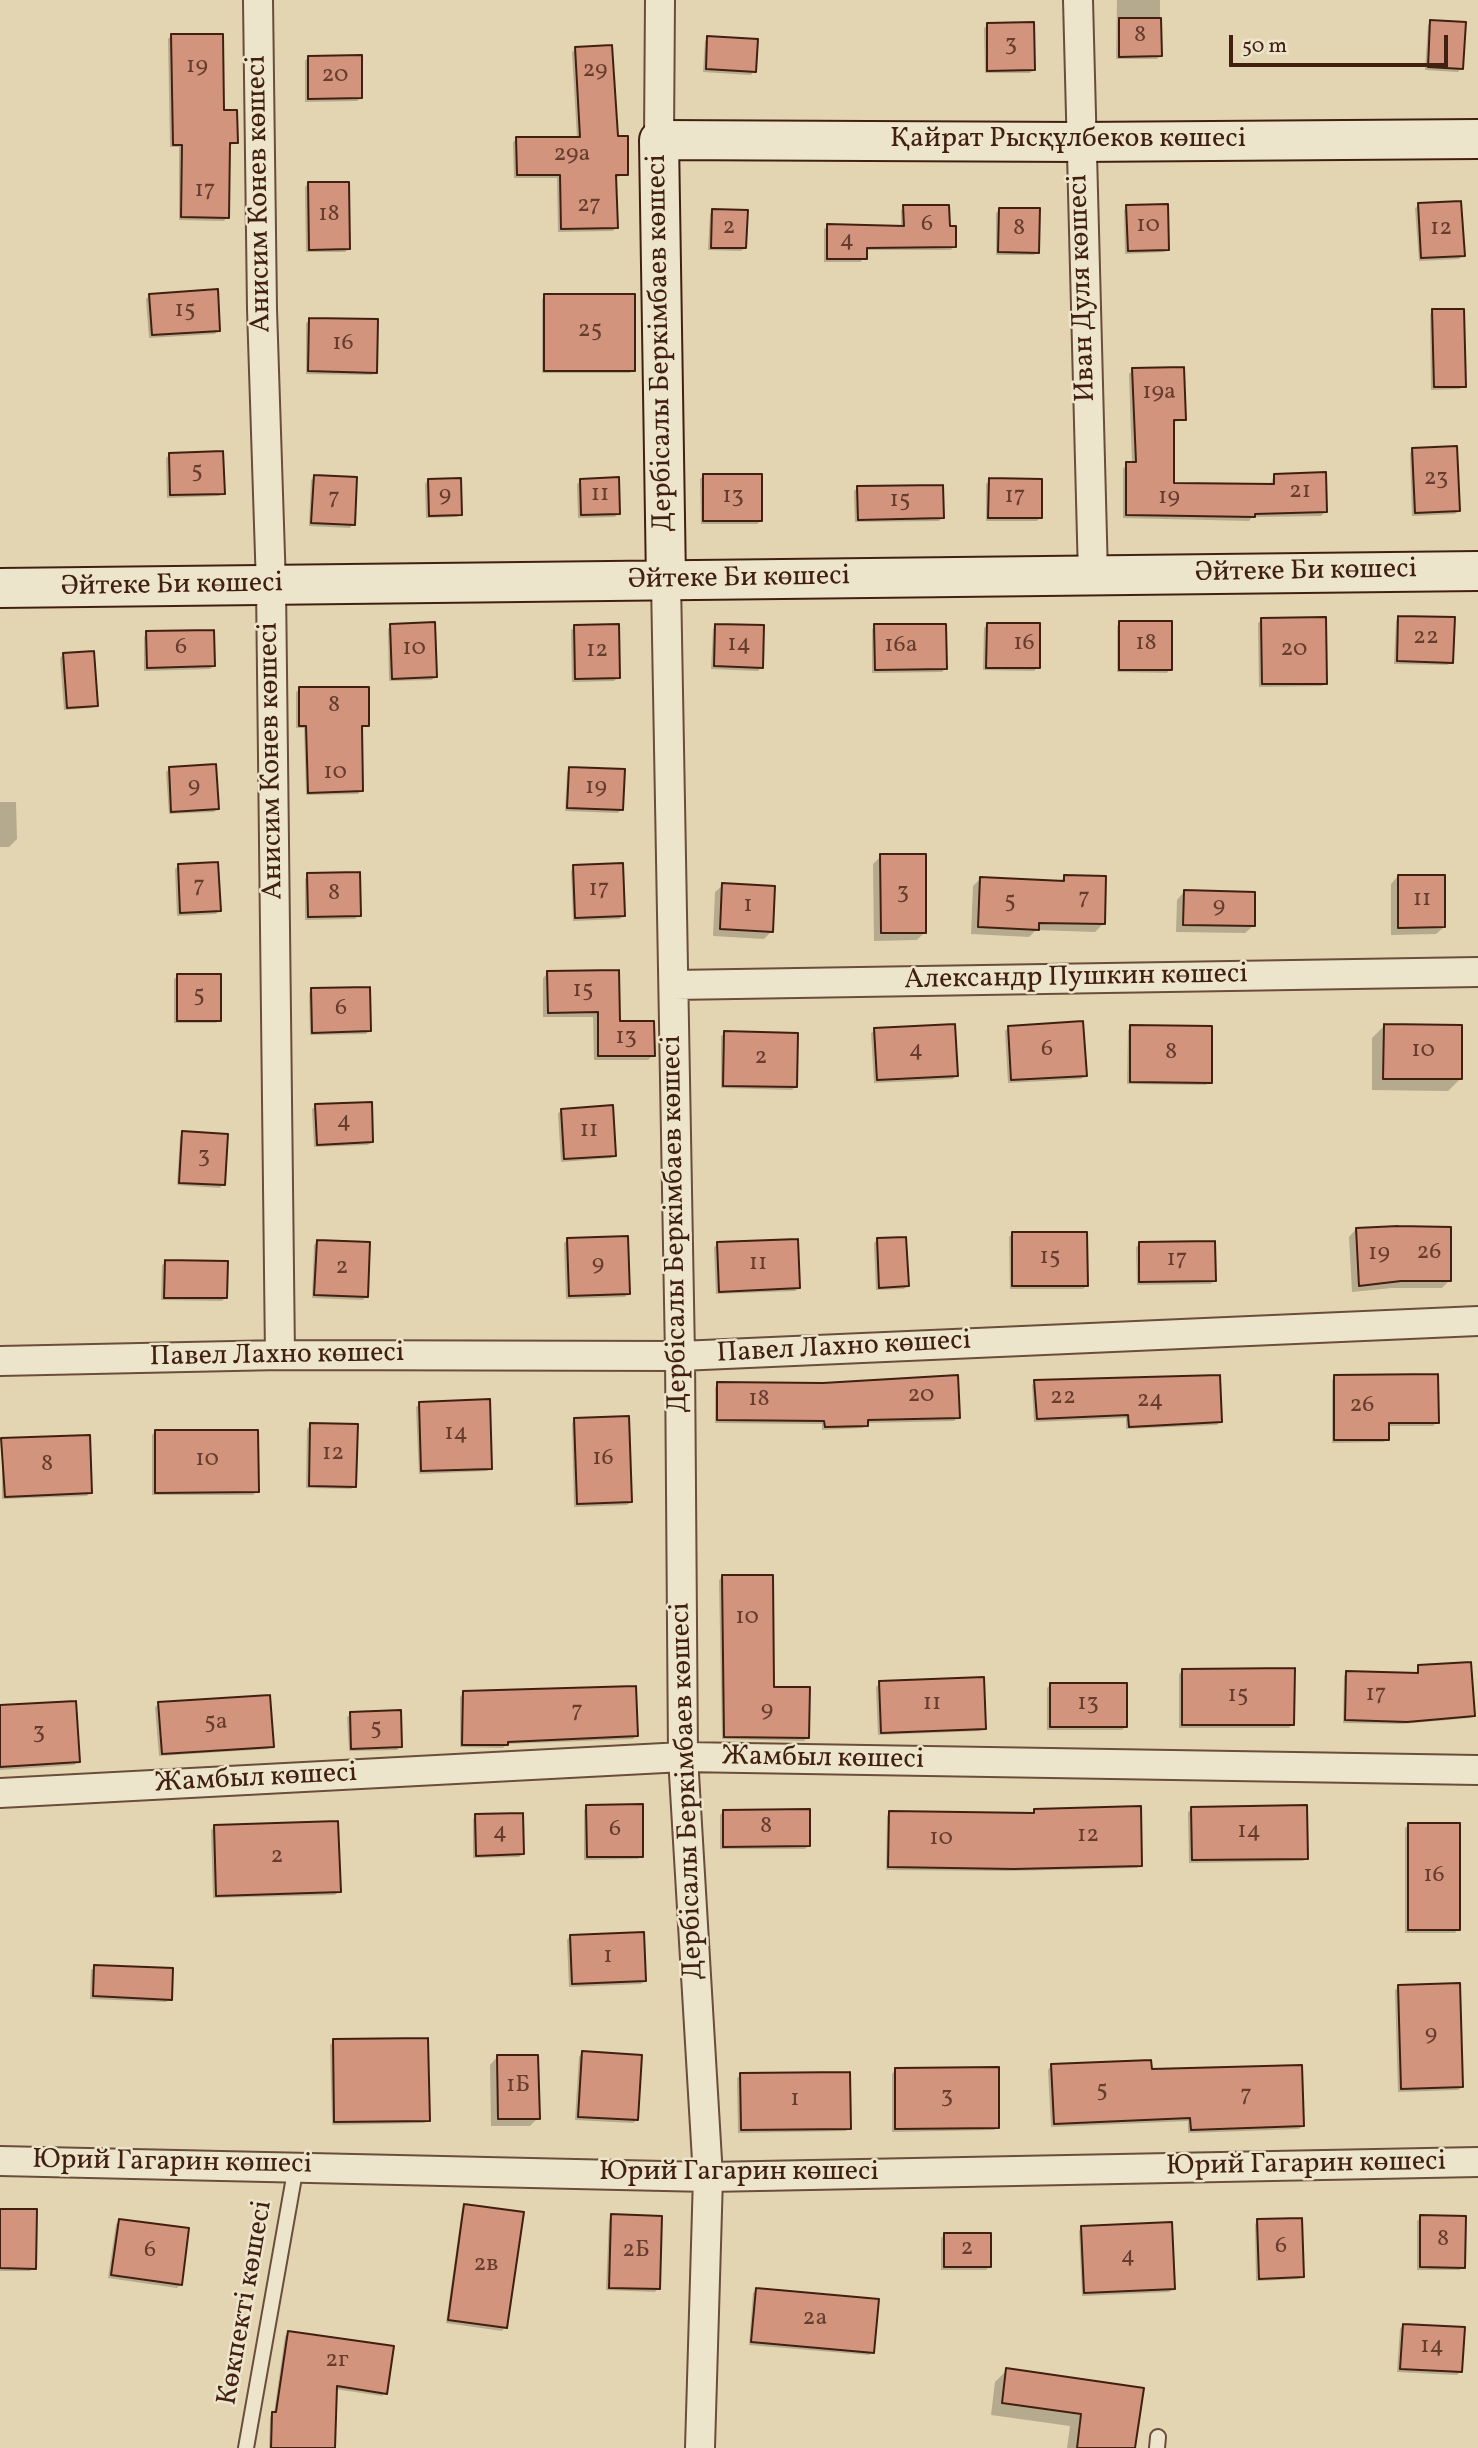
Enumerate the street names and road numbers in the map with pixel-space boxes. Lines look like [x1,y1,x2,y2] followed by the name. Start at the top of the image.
[242,55,280,333] street label: Анисим Конев көшесі
[890,124,1246,158] street label: Қайрат Рысқұлбеков көшесі
[642,154,682,532] street label: Дербісалы Беркімбаев көшесі
[1063,173,1105,403] street label: Иван Дуля көшесі
[1195,554,1417,592] street label: Әйтеке Би көшесі
[628,561,850,599] street label: Әйтеке Би көшесі
[61,568,283,606] street label: Әйтеке Би көшесі
[254,622,292,900] street label: Анисим Конев көшесі
[904,959,1248,999] street label: Александр Пушкин көшесі
[657,1035,697,1413] street label: Дербісалы Беркімбаев көшесі
[716,1326,972,1372] street label: Павел Лахно көшесі
[149,1338,405,1376] street label: Павел Лахно көшесі
[666,1602,712,1980] street label: Дербісалы Беркімбаев көшесі
[721,1741,925,1779] street label: Жамбыл көшесі
[154,1758,358,1802] street label: Жамбыл көшесі
[32,2145,312,2183] street label: Юрий Гагарин көшесі
[1166,2147,1446,2185] street label: Юрий Гагарин көшесі
[599,2157,879,2191] street label: Юрий Гагарин көшесі
[212,2198,282,2408] street label: Көкпекті көшесі

